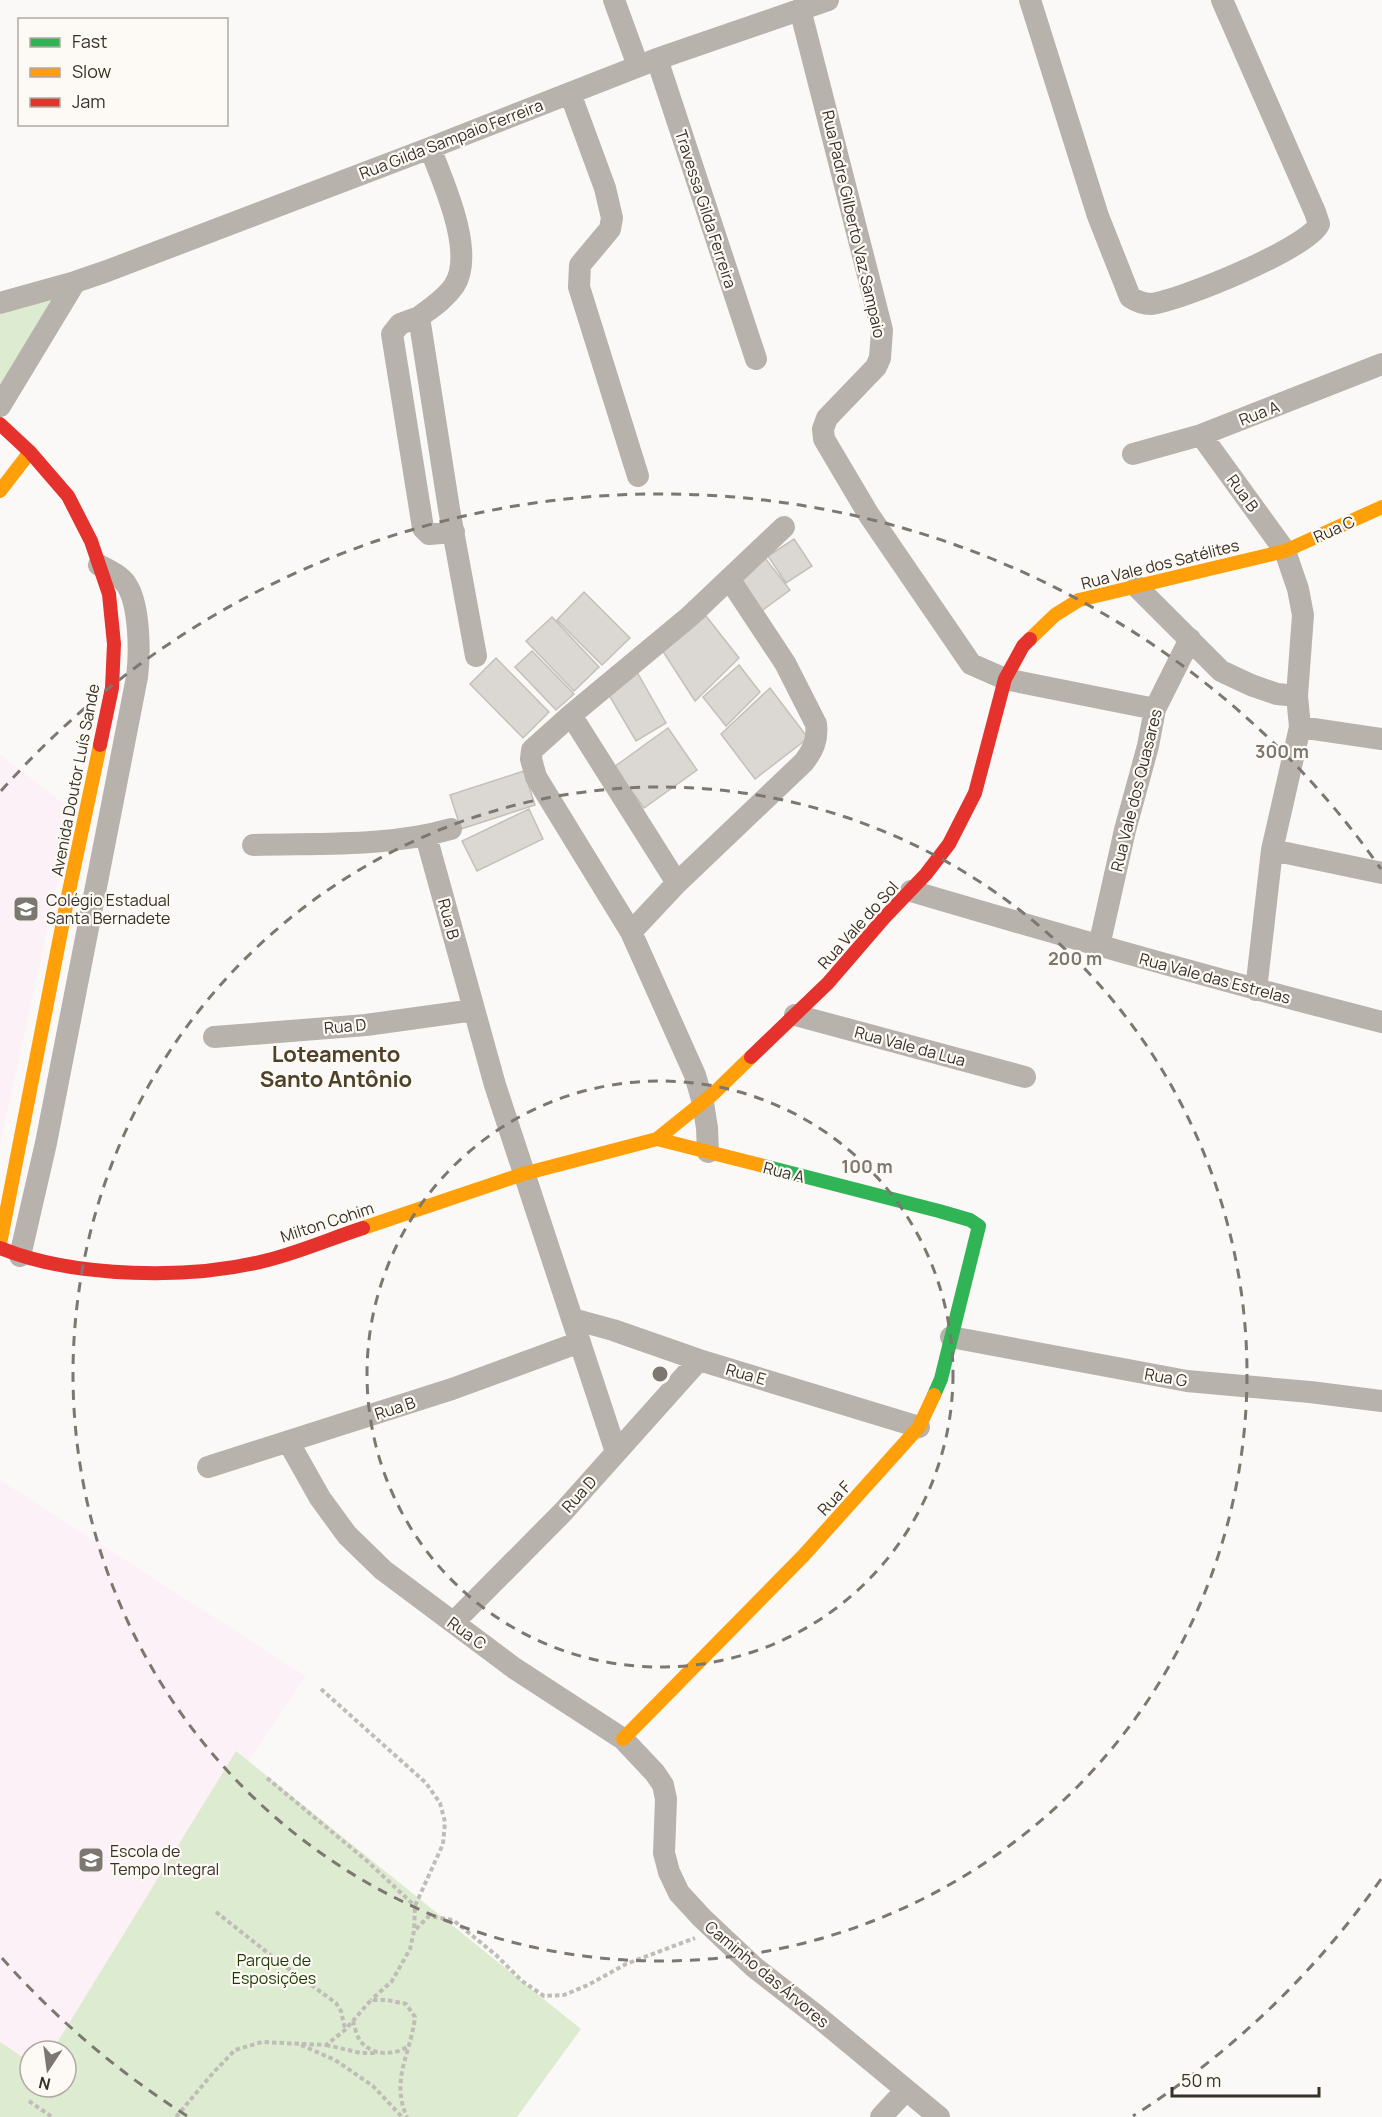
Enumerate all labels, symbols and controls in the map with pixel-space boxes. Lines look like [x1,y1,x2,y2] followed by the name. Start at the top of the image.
[18,18,228,126] legend
[72,29,107,53] text: Fast
[72,59,112,83] text: Slow
[72,89,106,113] text: Jam
[356,94,546,184] street label: Rua Gilda Sampaio Ferreira
[817,108,891,340] street label: Rua Padre Gilberto Vaz Sampaio
[670,127,742,291] street label: Travessa Gilda Ferreira
[1236,395,1282,431] street label: Rua A
[1222,470,1264,516] street label: Rua B
[1310,510,1358,548] street label: Rua C
[1079,534,1241,594] street label: Rua Vale dos Satélites
[46,682,104,878] street label: Avenida Doutor Luís Sande
[1105,706,1167,874] street label: Rua Vale dos Quasares
[1255,739,1309,763] text: 300 m
[813,876,903,974] street label: Rua Vale do Sol
[46,889,170,929] place label: Colégio Estadual Santa Bernadete
[11,894,41,924] school or university icon: Colégio Estadual Santa Bernadete
[433,896,465,942] street label: Rua B
[1048,946,1102,970] text: 200 m
[1137,947,1293,1009] street label: Rua Vale das Estrelas
[323,1013,367,1039] street label: Rua D
[852,1021,968,1071] street label: Rua Vale da Lua
[260,1039,412,1094] district label: Loteamento Santo Antônio
[841,1154,893,1178] text: 100 m
[761,1156,807,1188] street label: Rua A
[278,1197,376,1247] street label: Milton Cohim
[723,1358,769,1390] street label: Rua E
[1143,1362,1189,1392] street label: Rua G
[650,1364,670,1384] centre of rings
[372,1391,418,1425] street label: Rua B
[557,1471,602,1517] street label: Rua D
[812,1476,856,1520] street label: Rua F
[443,1611,491,1655] street label: Rua C
[110,1840,219,1880] place label: Escola de Tempo Integral
[76,1845,106,1875] school or university icon: Escola de Tempo Integral
[700,1915,834,2033] street label: Caminho das Árvores
[232,1949,316,1989] park label: Parque de Esposições
[18,2039,78,2099] north arrow
[1172,2060,1319,2098] scale bar
[1181,2068,1221,2092] text: 50 m
[37,2072,53,2096] text: N

